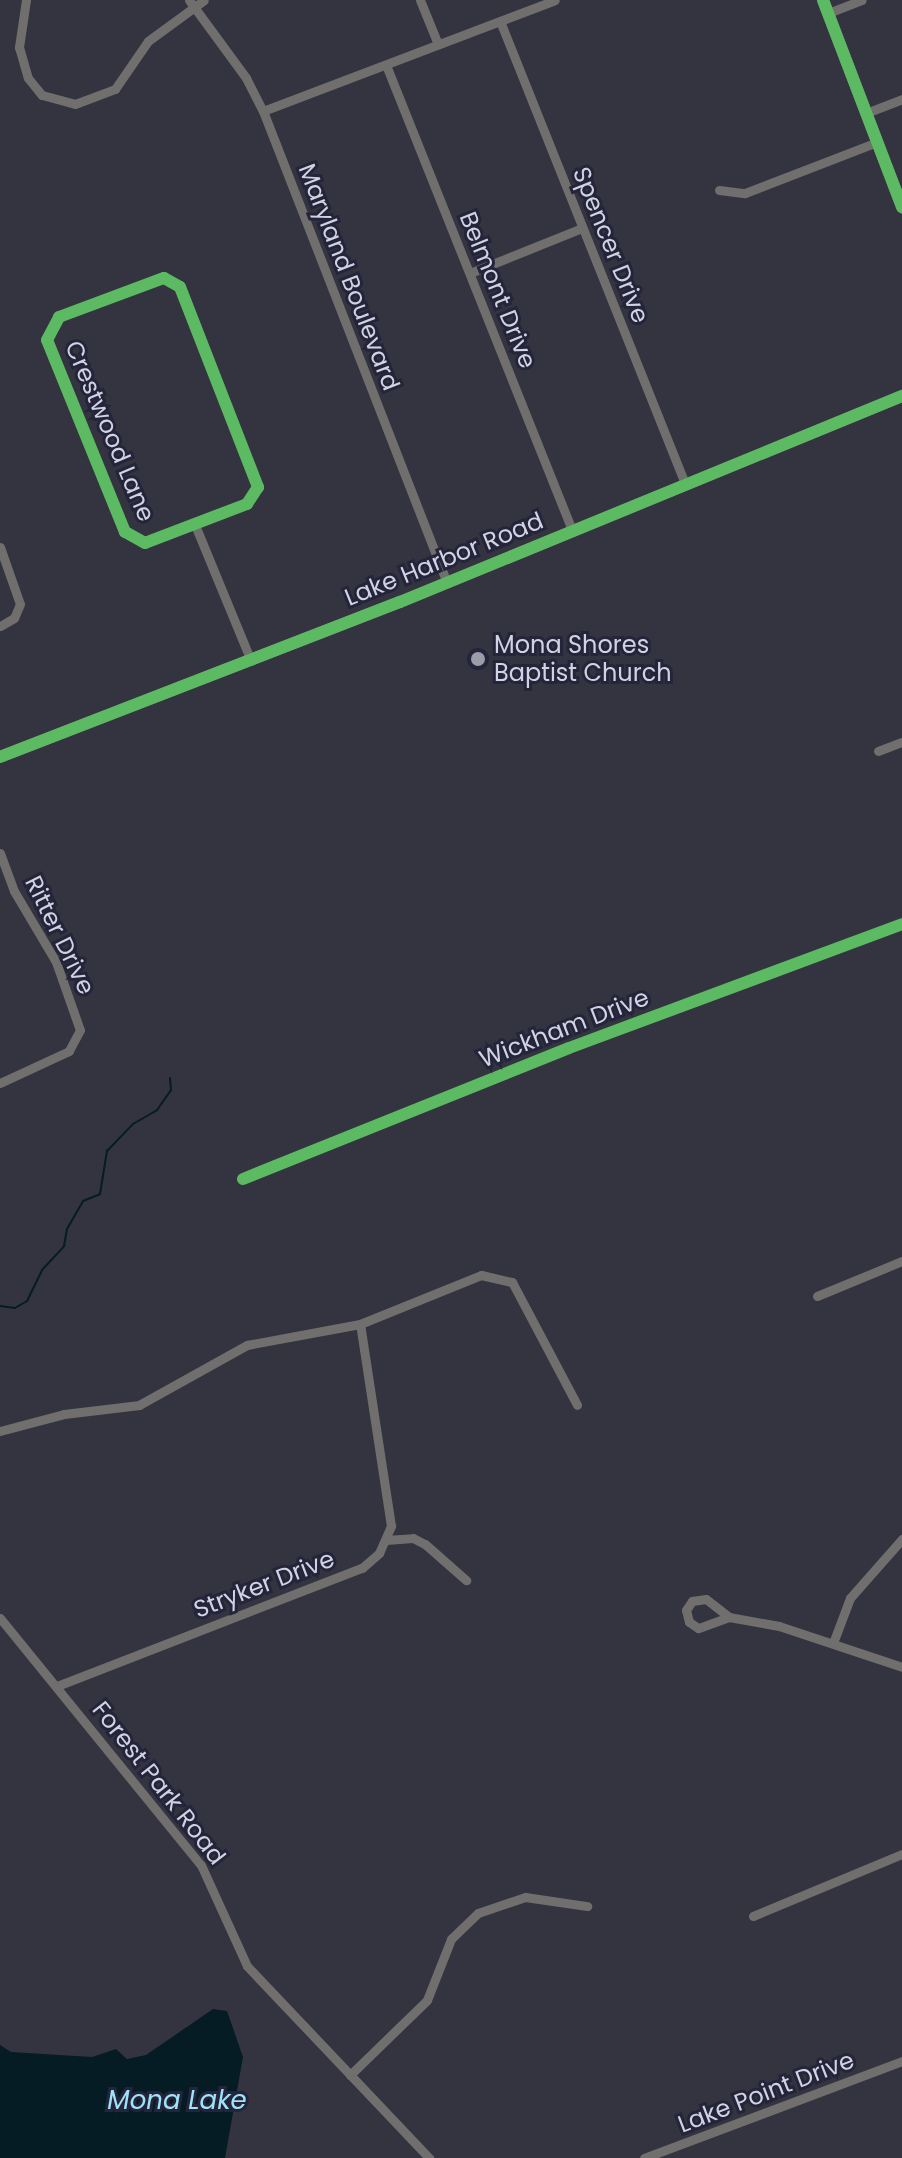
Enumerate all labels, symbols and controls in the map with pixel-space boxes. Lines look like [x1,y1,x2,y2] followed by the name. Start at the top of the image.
[292,160,406,394] street label: Maryland Boulevard
[567,163,655,327] street label: Spencer Drive
[454,208,542,372] street label: Belmont Drive
[59,336,161,526] street label: Crestwood Lane
[341,506,547,612] street label: Lake Harbor Road
[494,631,672,687] place label: Mona Shores Baptist Church
[469,650,487,668] marker: Mona Shores Baptist Church
[19,871,101,999] street label: Ritter Drive
[475,982,653,1074] street label: Wickham Drive
[190,1544,338,1624] street label: Stryker Drive
[86,1696,232,1870] street label: Forest Park Road
[674,2045,858,2139] street label: Lake Point Drive
[107,2085,247,2117] water label: Mona Lake

